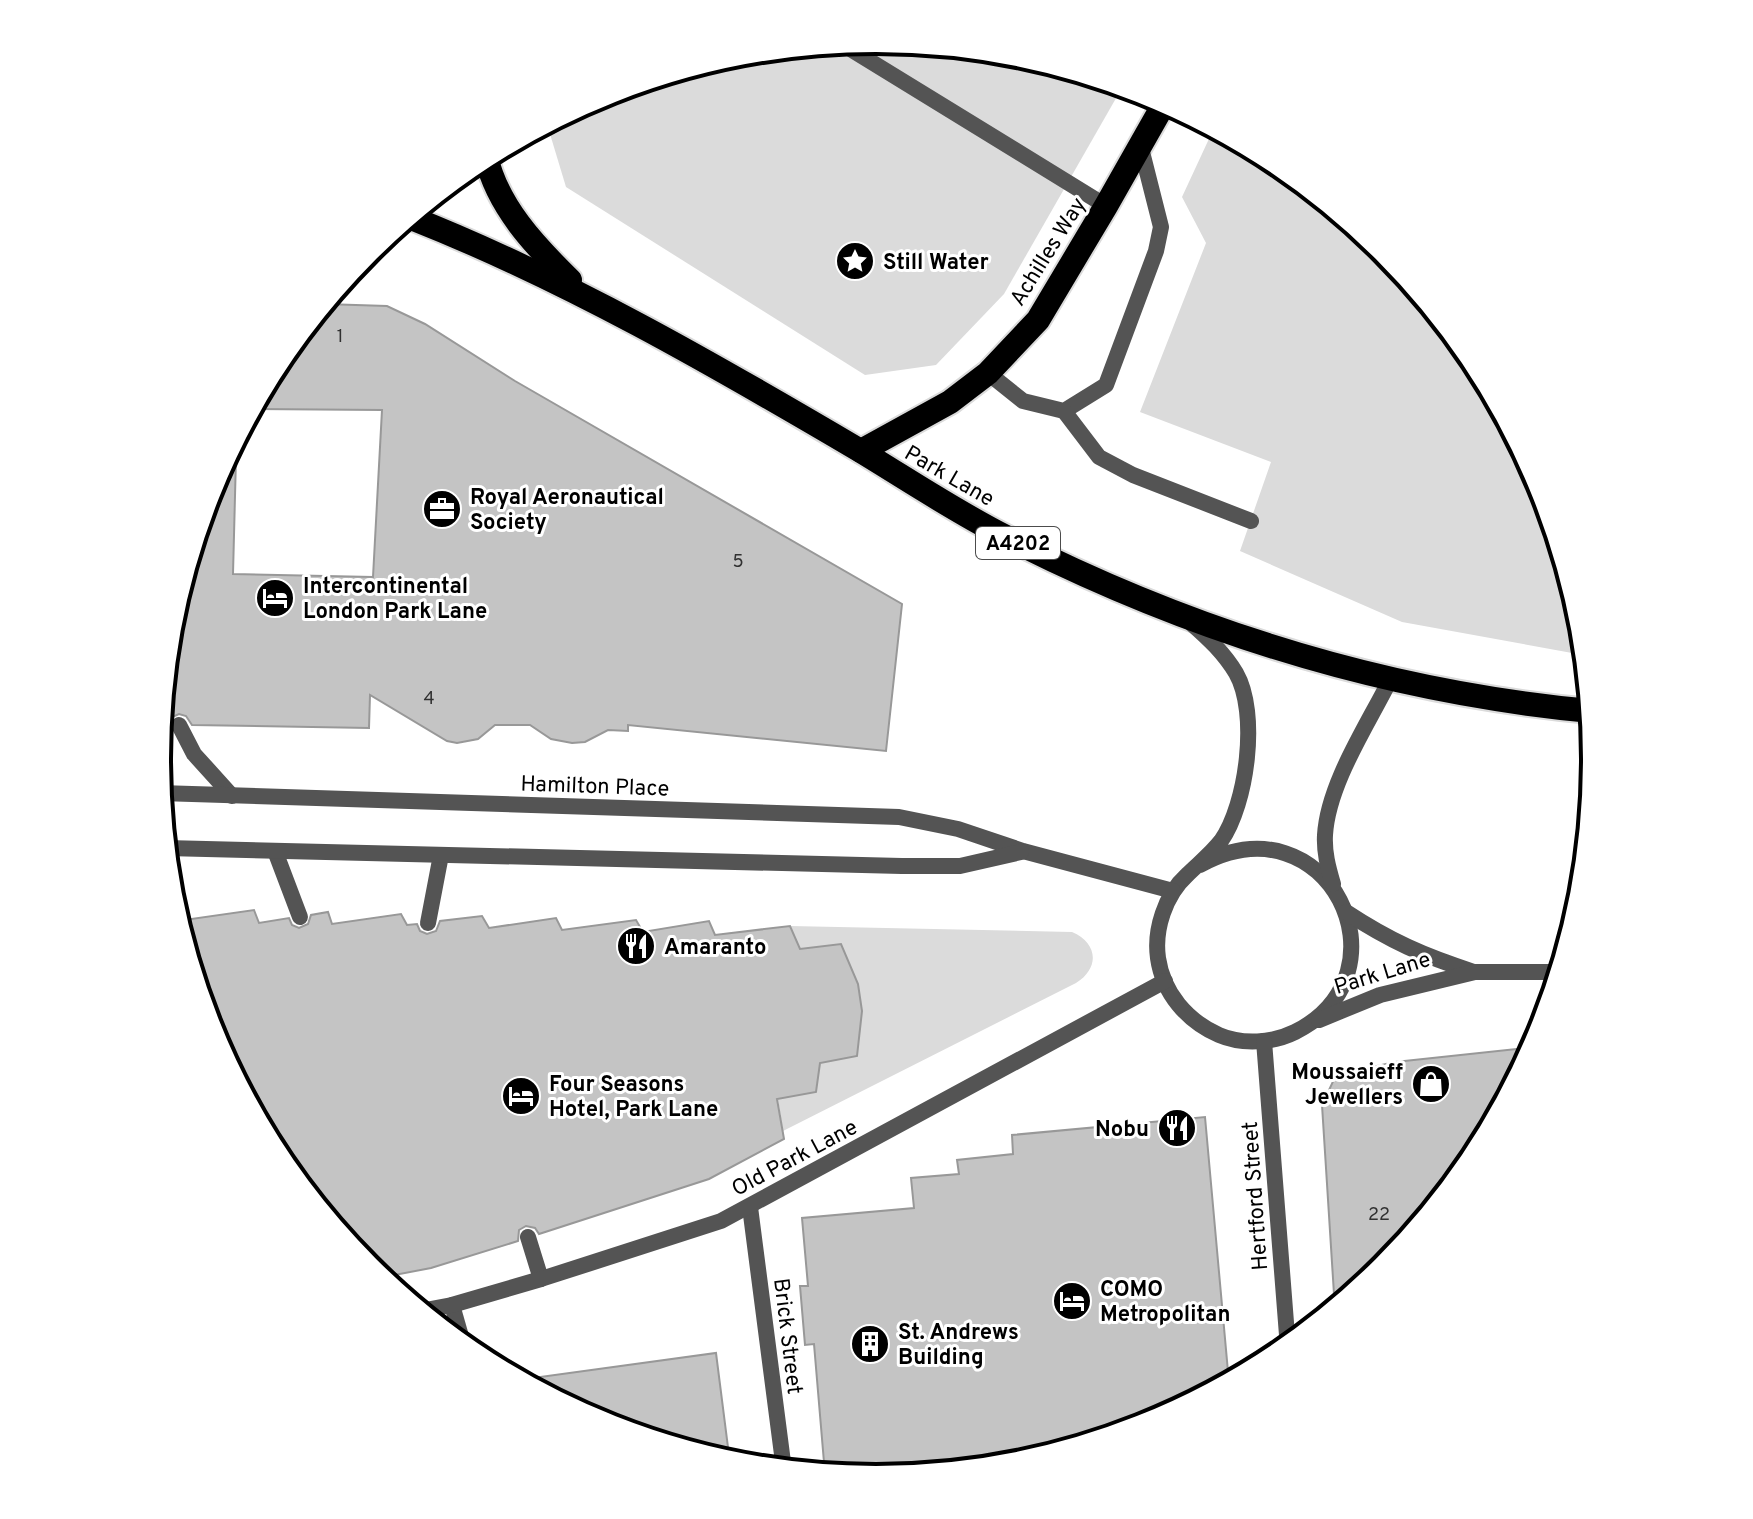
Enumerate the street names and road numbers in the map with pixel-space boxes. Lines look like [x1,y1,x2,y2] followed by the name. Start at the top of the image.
[1005,193,1093,312] street label: Achilles Way
[899,441,998,514] street label: Park Lane
[976,527,1060,559] road number: A4202
[520,771,670,804] street label: Hamilton Place
[1331,947,1434,1002] street label: Park Lane
[728,1115,863,1204] street label: Old Park Lane
[1238,1120,1275,1271] street label: Hertford Street
[766,1277,807,1396] street label: Brick Street

